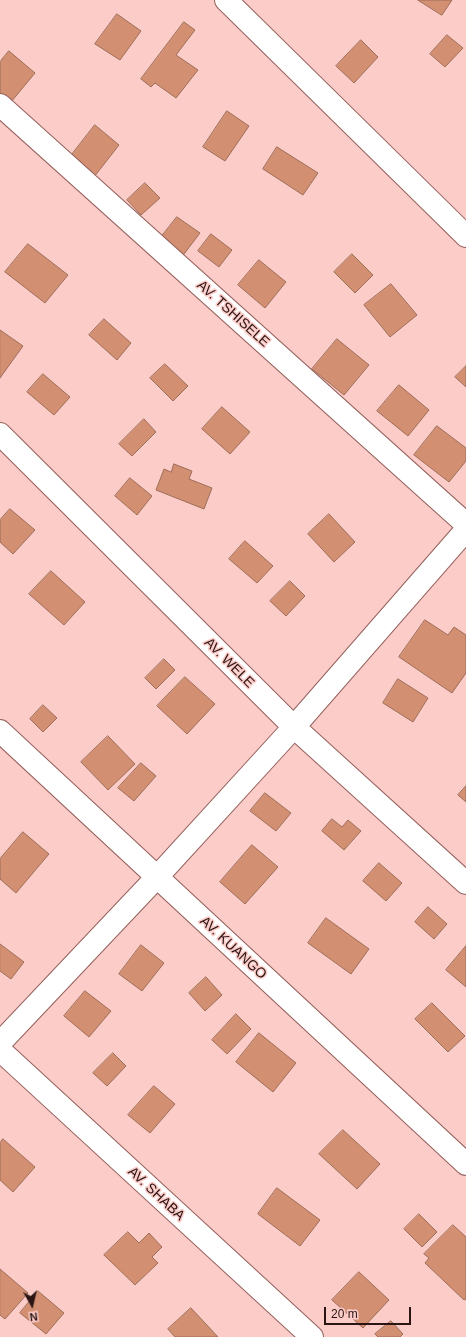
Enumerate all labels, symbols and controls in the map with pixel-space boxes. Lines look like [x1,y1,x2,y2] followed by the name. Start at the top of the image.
[193,277,273,351] street label: AV. TSHISELE
[201,635,257,691] street label: AV. WELE
[196,913,270,983] street label: AV. KUANGO
[124,1163,188,1225] street label: AV. SHABA
[12,1285,52,1325] north arrow
[326,1299,413,1325] scale bar
[331,1307,358,1321] text: 20 m
[29,1310,38,1323] text: N

